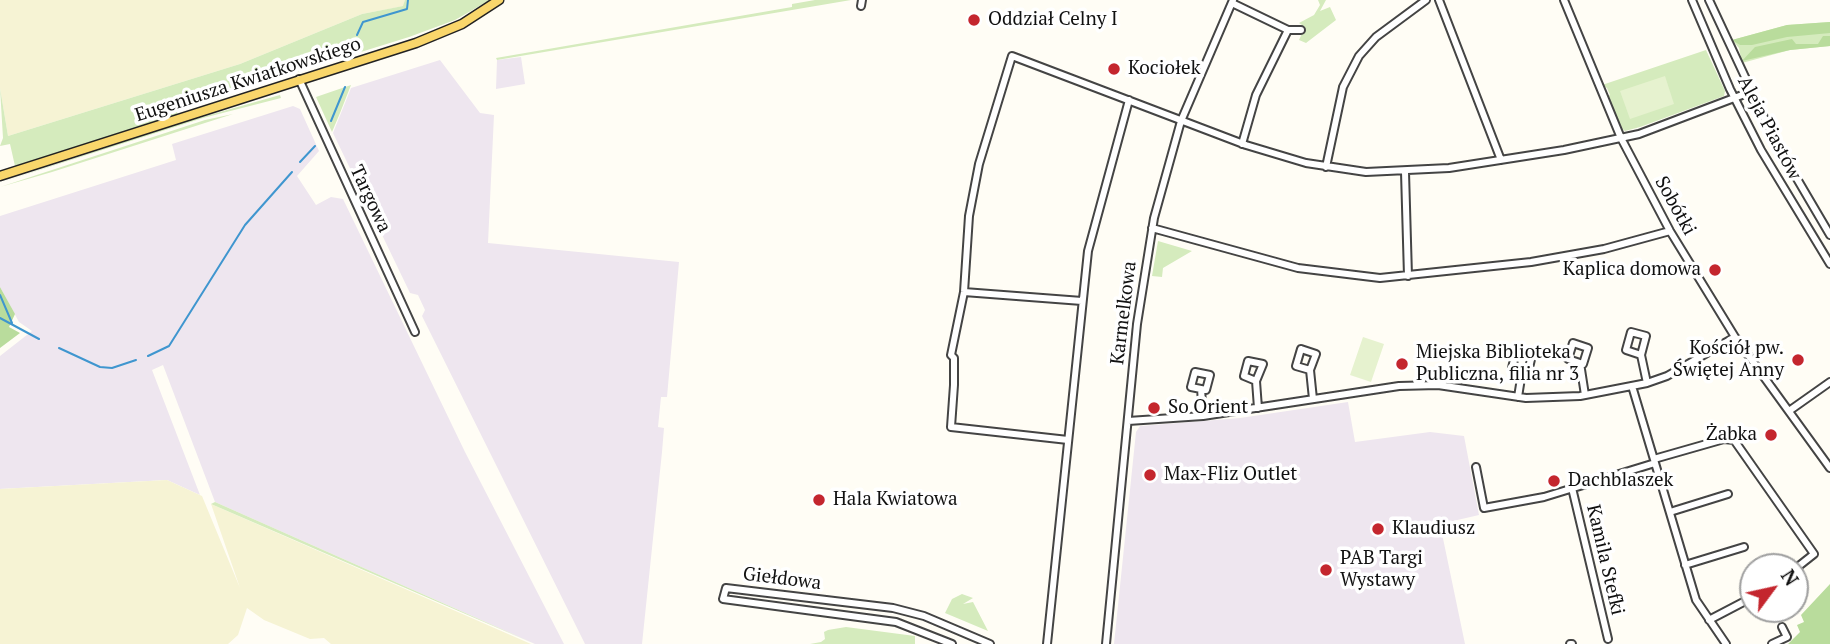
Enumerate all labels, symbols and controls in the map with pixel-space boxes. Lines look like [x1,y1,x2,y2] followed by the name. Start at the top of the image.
[988,9,1118,31] place label: Oddział Celny I
[966,12,982,28] marker: Oddział Celny I
[132,33,364,127] street label: Eugeniusza Kwiatkowskiego
[1128,58,1200,80] place label: Kociołek
[1106,61,1122,77] marker: Kociołek
[1732,72,1806,184] street label: Aleja Piastów
[344,162,396,236] street label: Targowa
[1650,173,1700,239] street label: Sobótki
[1563,259,1701,281] place label: Kaplica domowa
[1106,260,1142,366] street label: Karmelkowa
[1707,262,1723,278] marker: Kaplica domowa
[1673,338,1784,382] place label: Kościół pw. Świętej Anny
[1416,342,1579,386] place label: Miejska Biblioteka Publiczna, filia nr 3
[1790,352,1806,368] marker: Kościół pw. Świętej Anny
[1394,356,1410,372] marker: Miejska Biblioteka Publiczna, filia nr 3
[1168,397,1248,419] place label: So Orient
[1146,400,1162,416] marker: So Orient
[1706,424,1757,446] place label: Żabka
[1763,427,1779,443] marker: Żabka
[1164,464,1297,486] place label: Max-Fliz Outlet
[1142,467,1158,483] marker: Max-Fliz Outlet
[1568,470,1673,492] place label: Dachblaszek
[1546,473,1562,489] marker: Dachblaszek
[833,489,957,511] place label: Hala Kwiatowa
[811,492,827,508] marker: Hala Kwiatowa
[1581,503,1629,617] street label: Kamila Stefki
[1392,518,1475,540] place label: Klaudiusz
[1370,521,1386,537] marker: Klaudiusz
[1340,548,1423,592] place label: PAB Targi Wystawy
[1739,553,1809,623] north arrow
[1318,562,1334,578] marker: PAB Targi Wystawy
[742,563,822,595] street label: Giełdowa
[1776,565,1805,590] text: N

